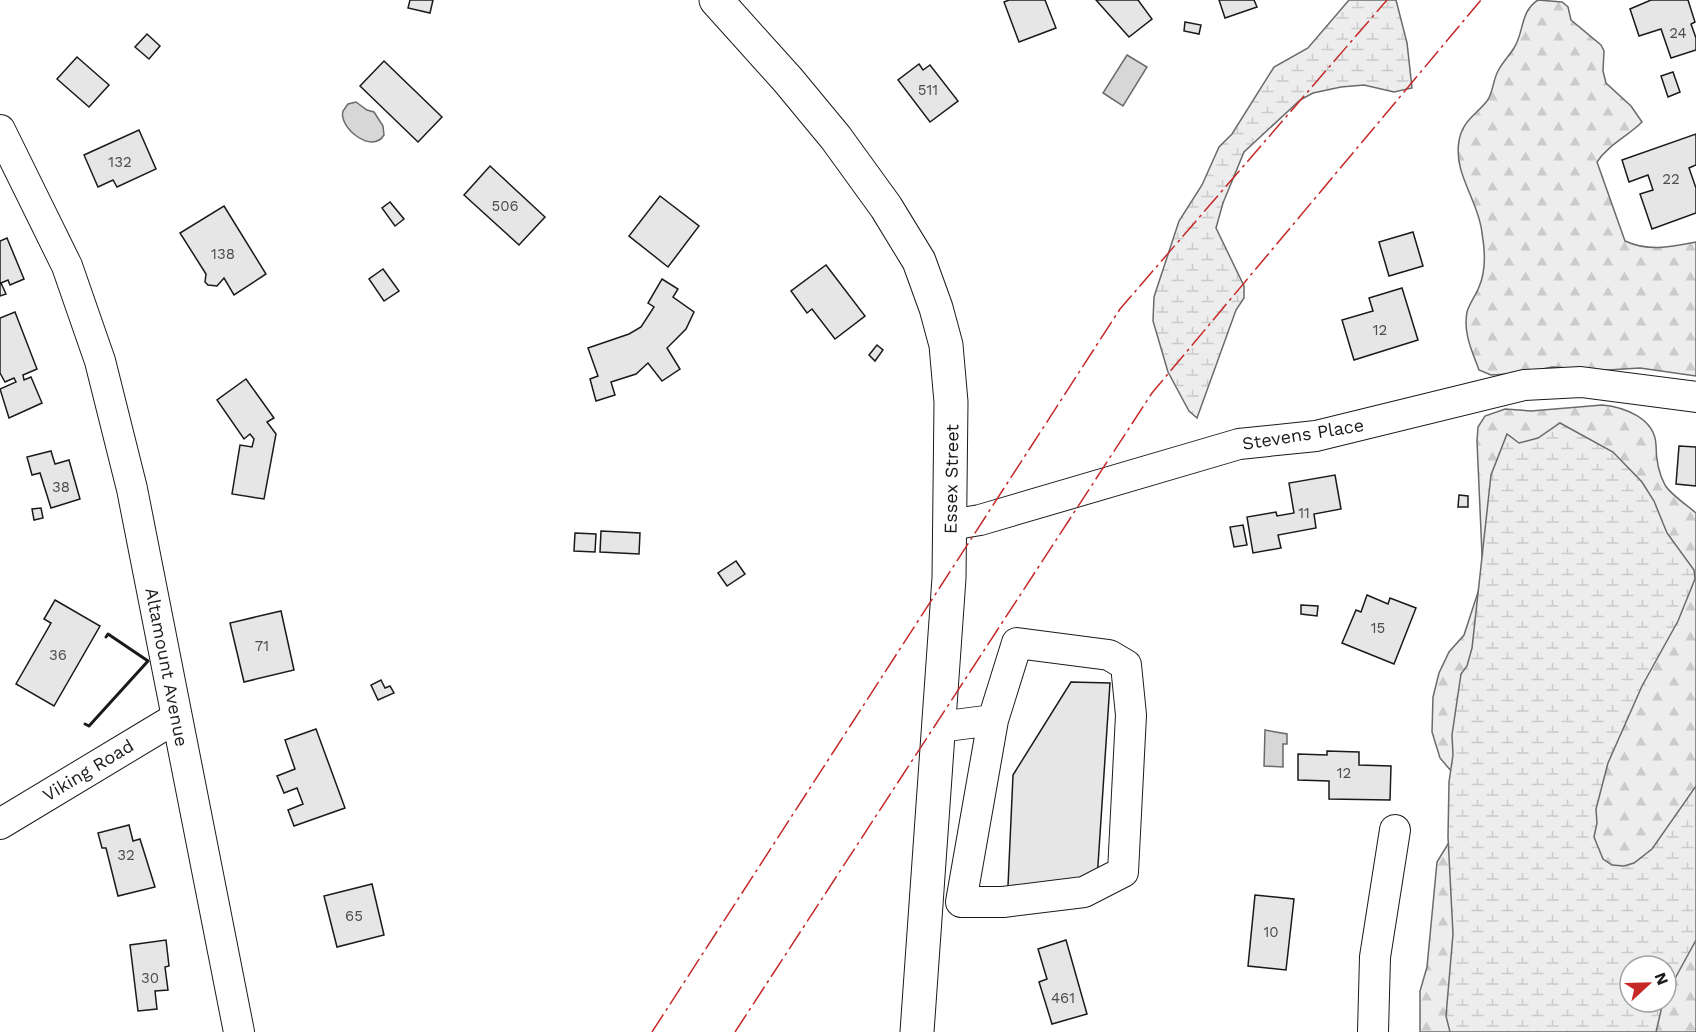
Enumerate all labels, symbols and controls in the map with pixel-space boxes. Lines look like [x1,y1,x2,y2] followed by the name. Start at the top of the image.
[1669,24,1687,42] house number: 24
[918,81,938,99] house number: 511
[108,153,132,171] house number: 132
[1662,170,1680,188] house number: 22
[491,197,519,215] house number: 506
[211,245,235,263] house number: 138
[1373,321,1387,339] house number: 12
[1241,414,1365,454] street label: Stevens Place
[940,423,962,534] street label: Essex Street
[52,478,70,496] house number: 38
[1298,504,1310,522] house number: 11
[141,586,193,748] street label: Altamount Avenue
[1371,619,1385,637] house number: 15
[255,637,269,655] house number: 71
[49,646,67,664] house number: 36
[39,735,137,805] street label: Viking Road
[1337,764,1351,782] house number: 12
[117,846,135,864] house number: 32
[345,907,363,925] house number: 65
[1263,923,1279,941] house number: 10
[1618,954,1678,1014] north arrow
[141,969,159,987] house number: 30
[1650,970,1672,988] text: N
[1051,989,1075,1007] house number: 461

